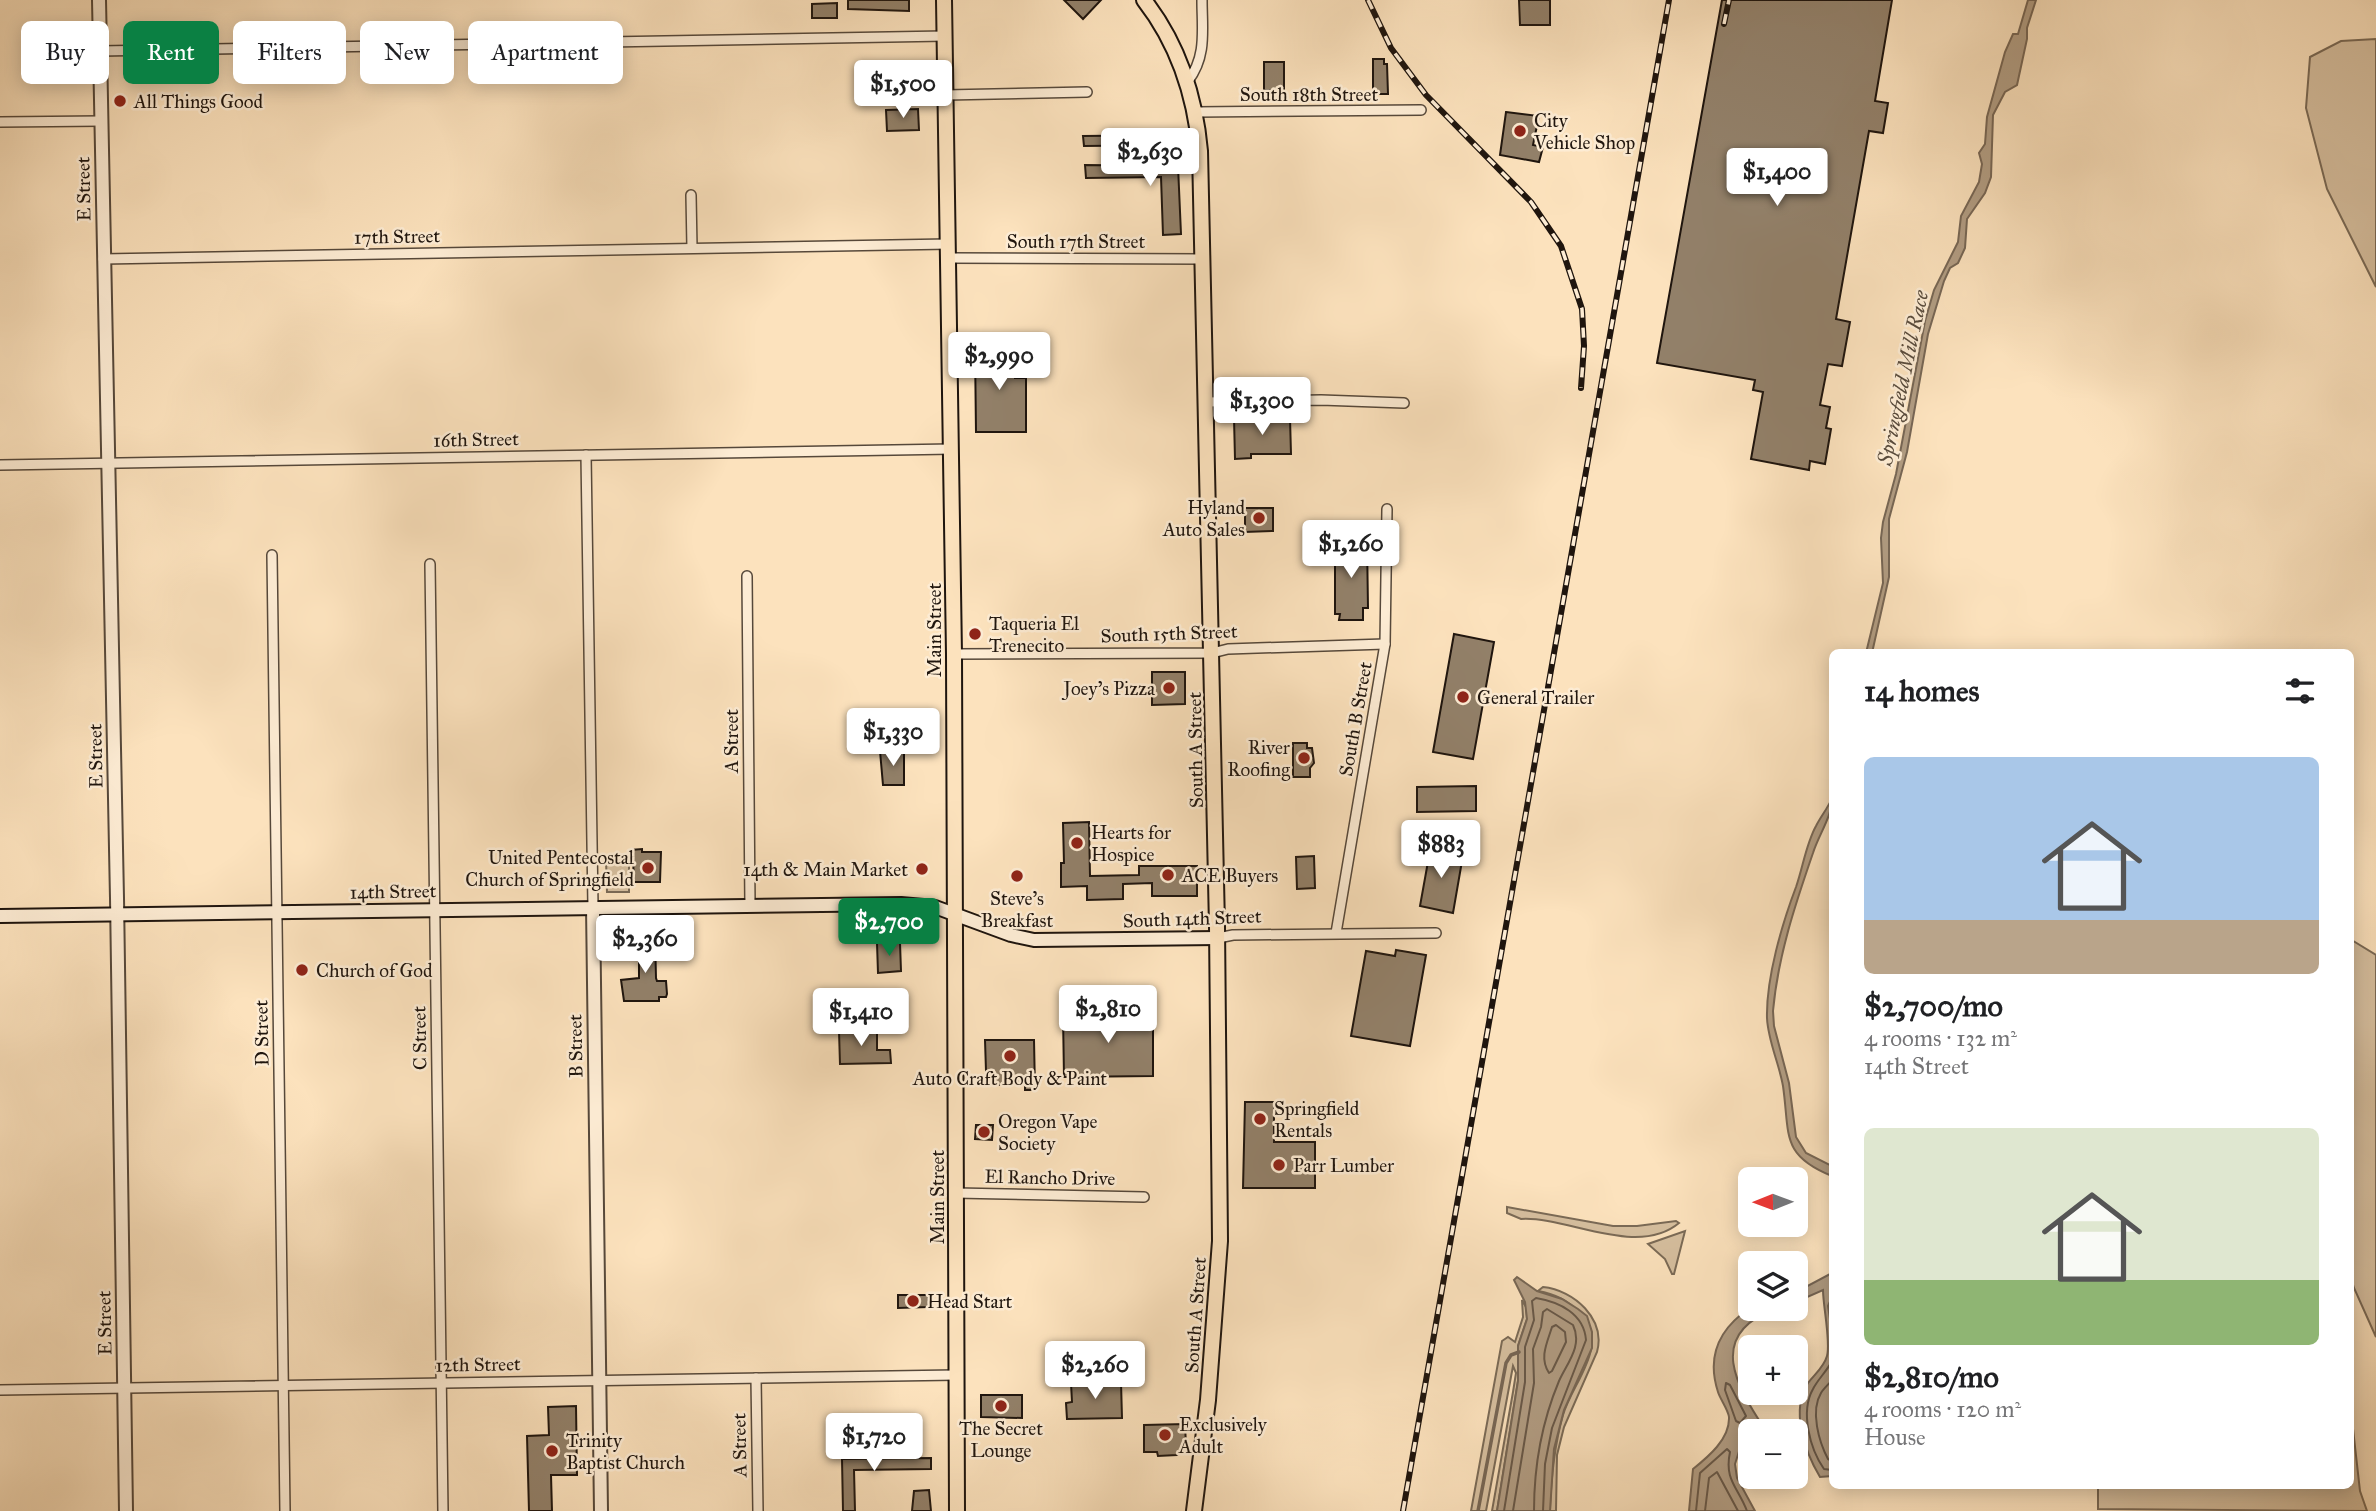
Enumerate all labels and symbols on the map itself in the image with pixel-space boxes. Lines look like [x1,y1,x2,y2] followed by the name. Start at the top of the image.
[846,60,960,120] pin: $1,500
[1240,83,1378,106] street label: South 18th Street
[133,90,263,114] place label: All Things Good
[112,93,128,109] marker: All Things Good
[1533,109,1635,154] place label: City Vehicle Shop
[1512,123,1528,139] marker: City Vehicle Shop
[1093,128,1207,188] pin: $2,630
[1720,148,1834,208] pin: $1,400
[71,156,96,222] street label: E Street
[354,224,441,249] street label: 17th Street
[1007,230,1145,253] street label: South 17th Street
[1872,287,1934,469] water label: Springfield Mill Race
[942,332,1056,392] pin: $2,990
[1205,378,1319,437] pin: $1,300
[433,427,519,452] street label: 16th Street
[1162,496,1245,541] place label: Hyland Auto Sales
[1251,510,1267,526] marker: Hyland Auto Sales
[1294,520,1408,580] pin: $1,260
[923,583,946,677] street label: Main Street
[989,612,1080,657] place label: Taqueria El Trenecito
[1100,620,1238,647] street label: South 15th Street
[967,626,983,642] marker: Taqueria El Trenecito
[1334,660,1377,778] street label: South B Street
[1062,677,1156,701] place label: Joey's Pizza
[1161,680,1177,696] marker: Joey's Pizza
[1477,686,1595,709] place label: General Trailer
[1455,689,1471,705] marker: General Trailer
[1183,691,1208,808] street label: South A Street
[836,708,950,768] pin: $1,330
[720,709,743,774] street label: A Street
[83,723,108,789] street label: E Street
[1227,736,1291,782] place label: River Roofing
[1296,750,1312,766] marker: River Roofing
[1400,820,1482,880] pin: $883
[1091,821,1172,866] place label: Hearts for Hospice
[1069,835,1085,851] marker: Hearts for Hospice
[465,846,635,892] place label: United Pentecostal Church of Springfield
[743,858,908,881] place label: 14th & Main Market
[640,860,656,876] marker: United Pentecostal Church of Springfield
[914,861,930,877] marker: 14th & Main Market
[1181,864,1278,887] place label: ACE Buyers
[1160,867,1176,883] marker: ACE Buyers
[1009,868,1025,884] marker: Steve’s Breakfast
[349,879,437,904] street label: 14th Street
[981,887,1053,932] place label: Steve’s Breakfast
[832,898,946,958] pin: $2,700
[1122,905,1262,932] street label: South 14th Street
[588,916,702,975] pin: $2,360
[316,959,433,982] place label: Church of God
[294,962,310,978] marker: Church of God
[1051,986,1165,1045] pin: $2,810
[804,988,918,1048] pin: $1,410
[249,999,274,1066] street label: D Street
[407,1005,432,1070] street label: C Street
[563,1014,588,1078] street label: B Street
[1002,1048,1018,1064] marker: Auto Craft Body & Paint
[912,1067,1107,1090] place label: Auto Craft Body & Paint
[1274,1097,1360,1142] place label: Springfield Rentals
[998,1110,1098,1155] place label: Oregon Vape Society
[1252,1111,1268,1127] marker: Springfield Rentals
[976,1124,992,1140] marker: Oregon Vape Society
[926,1150,949,1244] street label: Main Street
[1293,1154,1395,1177] place label: Parr Lumber
[1271,1157,1287,1173] marker: Parr Lumber
[984,1165,1116,1190] street label: El Rancho Drive
[1738,1167,1808,1237] north arrow
[1180,1256,1211,1374] street label: South A Street
[92,1290,117,1356] street label: E Street
[927,1290,1013,1313] place label: Head Start
[905,1293,921,1309] marker: Head Start
[1038,1342,1152,1401] pin: $2,260
[435,1352,521,1377] street label: 12th Street
[993,1398,1009,1414] marker: The Secret Lounge
[727,1412,752,1478] street label: A Street
[1178,1413,1268,1458] place label: Exclusively Adult
[817,1414,931,1473] pin: $1,720
[959,1417,1043,1463] place label: The Secret Lounge
[1157,1427,1173,1443] marker: Exclusively Adult
[566,1429,685,1474] place label: Trinity Baptist Church
[544,1443,560,1459] marker: Trinity Baptist Church

